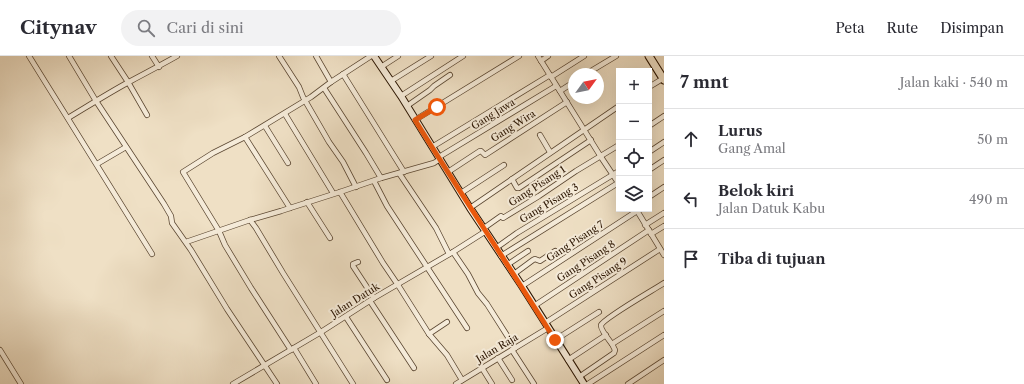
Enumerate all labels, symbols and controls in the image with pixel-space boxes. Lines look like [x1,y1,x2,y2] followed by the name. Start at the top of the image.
[121,10,401,46] search box
[20,16,97,39] text: Citynav
[135,17,157,39] icon: search
[167,18,244,37] text: Cari di sini
[835,19,865,37] text: Peta
[887,19,918,37] text: Rute
[940,19,1004,37] text: Disimpan
[568,68,604,104] north arrow
[616,68,652,212] map controls
[616,68,652,104] button: +
[680,72,729,92] text: 7 mnt
[900,74,1008,90] text: Jalan kaki · 540 m
[469,95,518,133] street label: Gang Jawa
[428,98,446,116] route start
[616,104,652,140] button: −
[488,107,539,145] street label: Gang Wira
[718,121,763,140] text: Lurus
[680,128,702,150] icon: ahead
[977,131,1008,147] text: 50 m
[616,140,652,176] button: locate
[718,140,786,156] text: Gang Amal
[506,162,569,209] street label: Gang Pisang 1
[616,176,652,212] button: layers
[517,180,581,226] street label: Gang Pisang 3
[718,181,794,200] text: Belok kiri
[680,188,702,210] icon: left
[969,191,1008,207] text: 490 m
[718,200,825,216] text: Jalan Datuk Kabu
[544,218,606,264] street label: Gang Pisang 7
[554,237,618,285] street label: Gang Pisang 8
[680,248,702,270] icon: arrive
[718,249,826,268] text: Tiba di tujuan
[566,254,630,302] street label: Gang Pisang 9
[327,279,383,321] street label: Jalan Datuk
[472,330,521,367] street label: Jalan Raja
[546,331,564,349] route end

